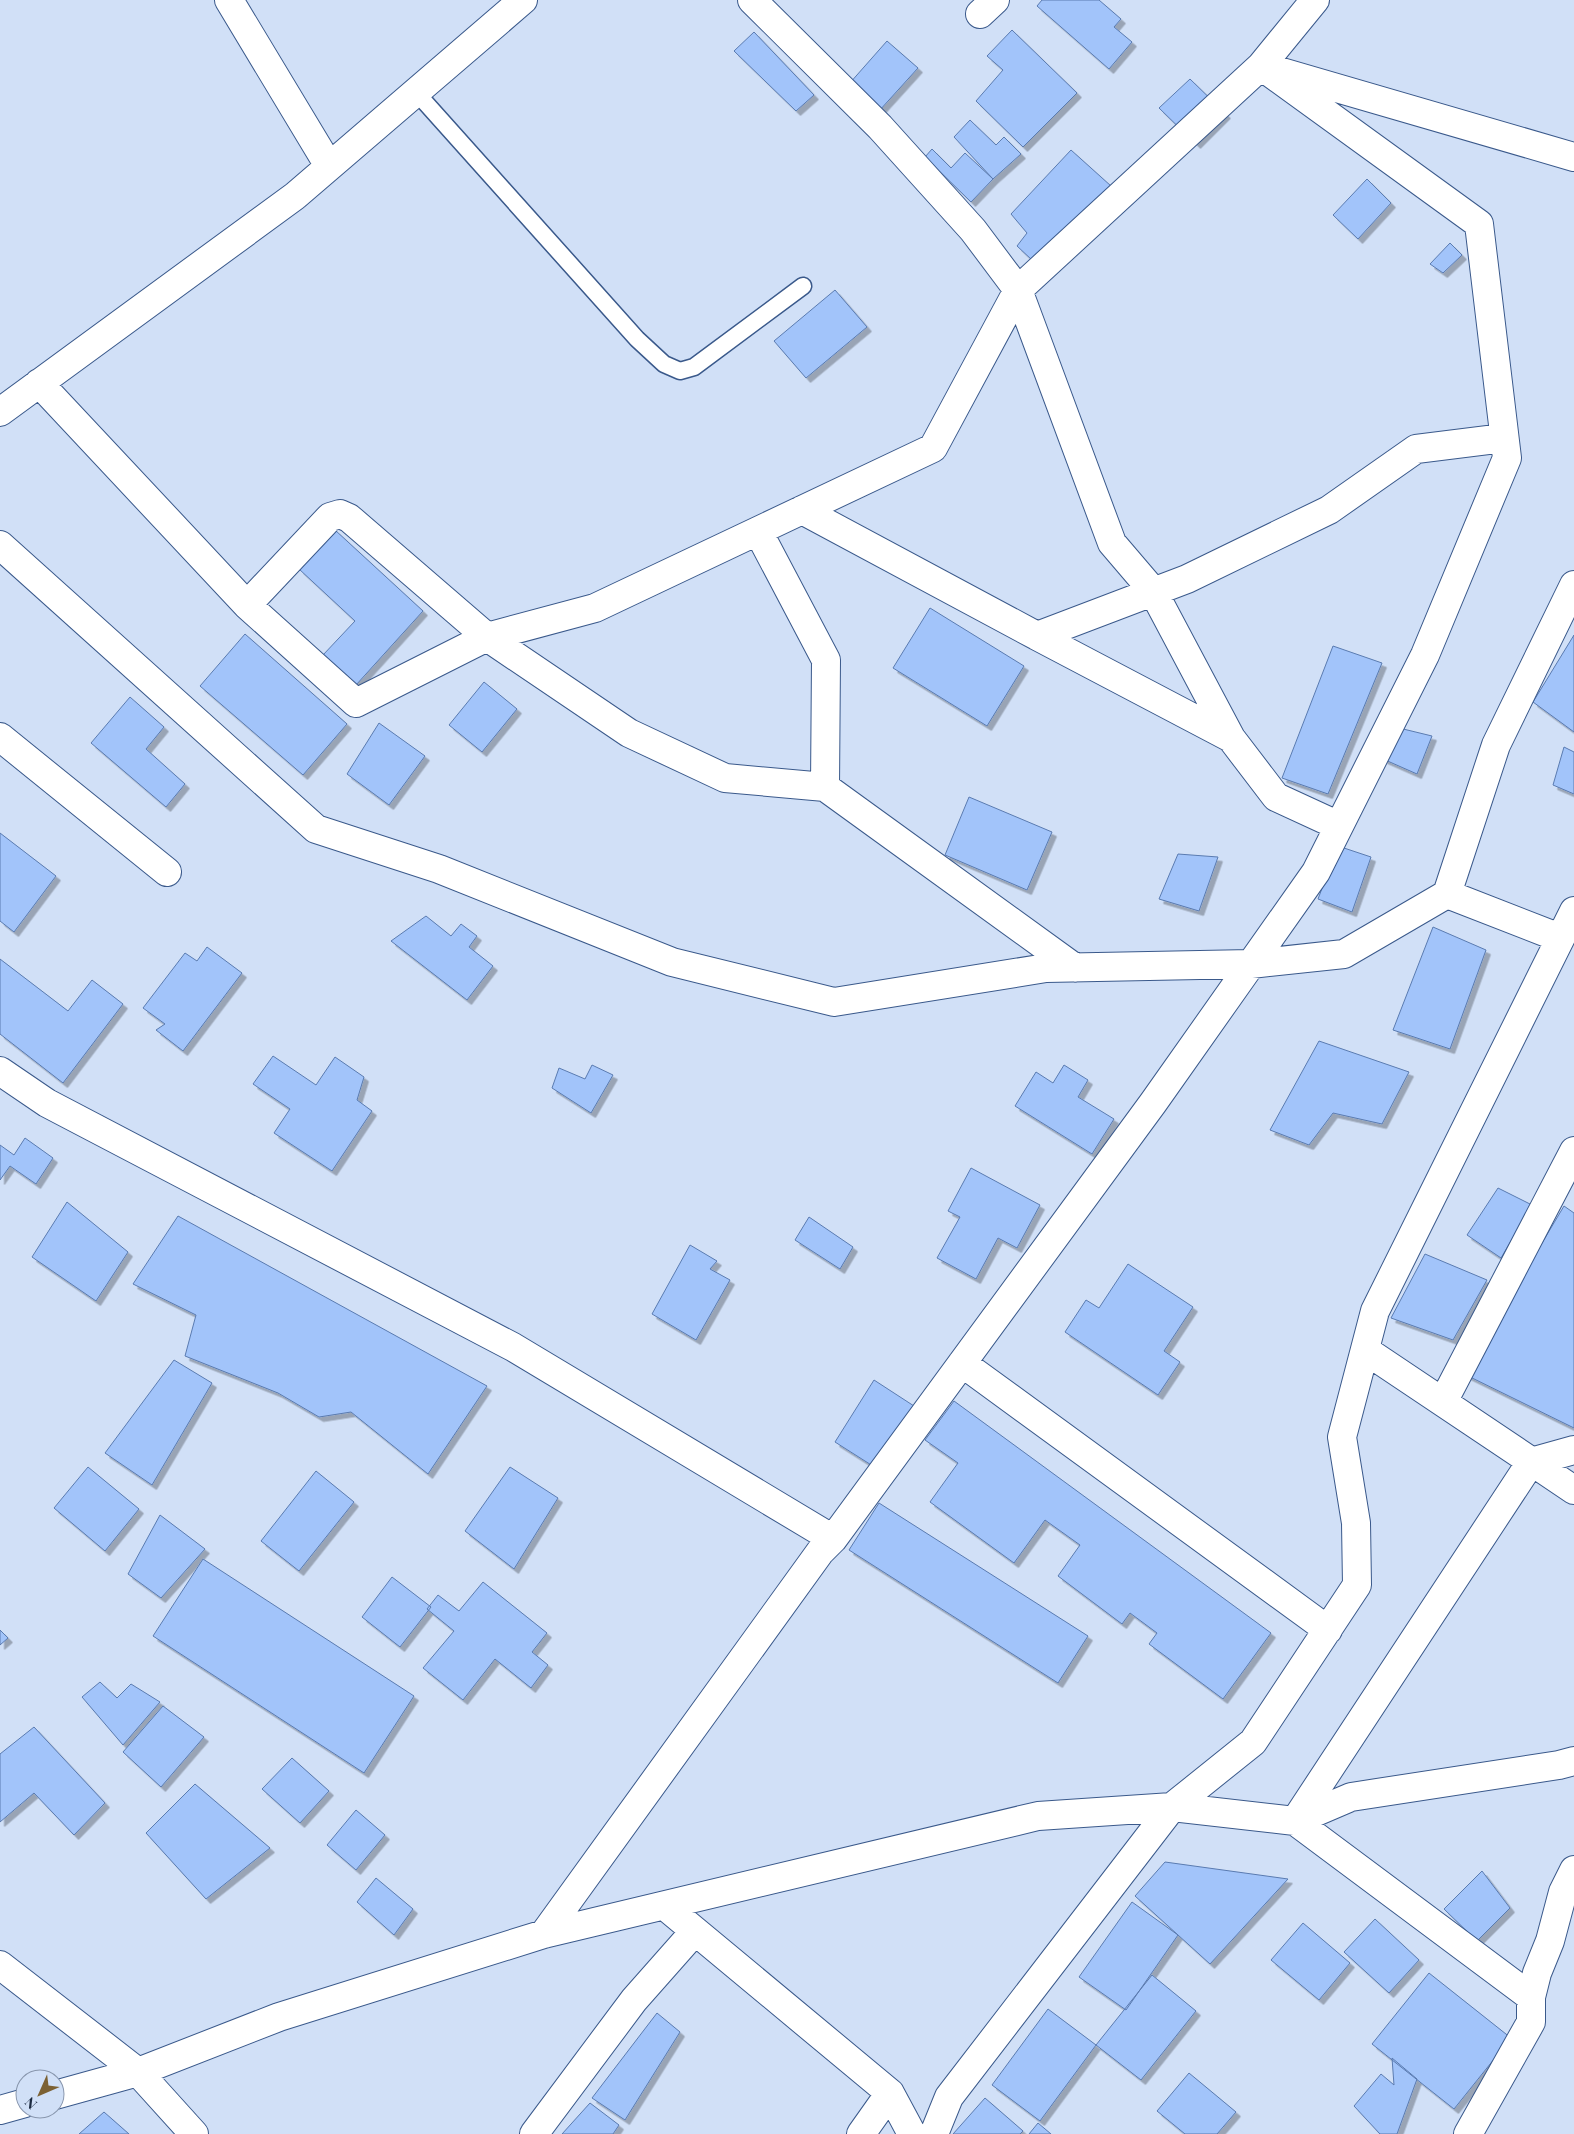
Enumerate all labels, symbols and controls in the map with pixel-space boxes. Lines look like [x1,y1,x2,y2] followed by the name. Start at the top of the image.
[15,2069,65,2119] north arrow
[20,2093,41,2114] text: N

